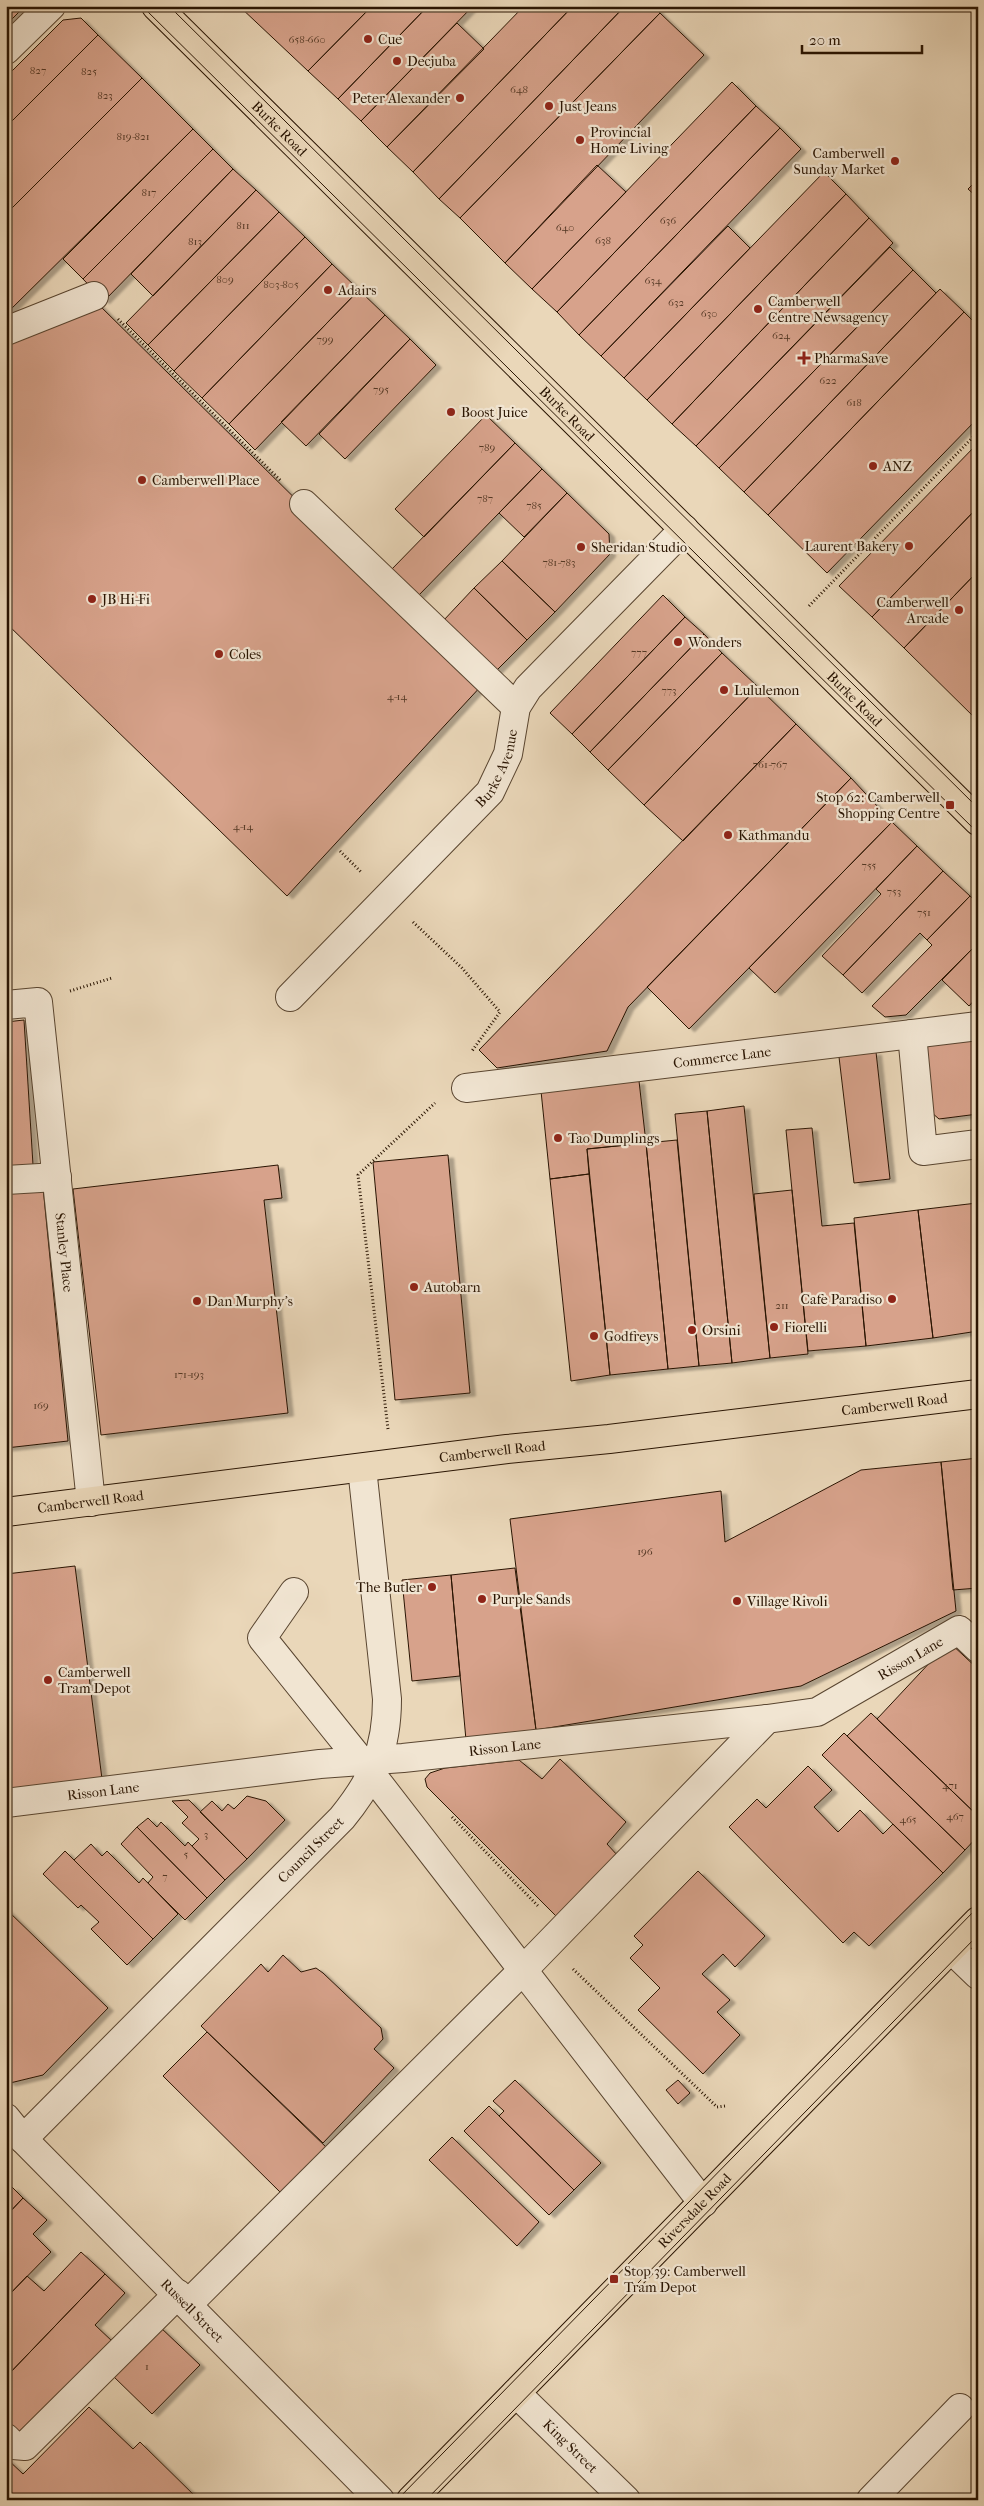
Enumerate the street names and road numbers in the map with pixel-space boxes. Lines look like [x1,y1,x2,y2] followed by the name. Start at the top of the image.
[248,98,311,160] street label: Burke Road
[536,383,598,445] street label: Burke Road
[823,668,886,730] street label: Burke Road
[472,728,521,811] street label: Burke Avenue
[672,1043,772,1072] street label: Commerce Lane
[51,1212,77,1293] street label: Stanley Place
[840,1390,949,1420] street label: Camberwell Road
[438,1437,547,1466] street label: Camberwell Road
[36,1487,145,1517] street label: Camberwell Road
[875,1633,946,1684] street label: Risson Lane
[468,1735,542,1760] street label: Risson Lane
[66,1778,141,1804] street label: Risson Lane
[274,1813,348,1887] street label: Council Street
[654,2170,735,2252] street label: Riversdale Road
[157,2275,227,2346] street label: Russell Street
[539,2416,601,2477] street label: King Street

